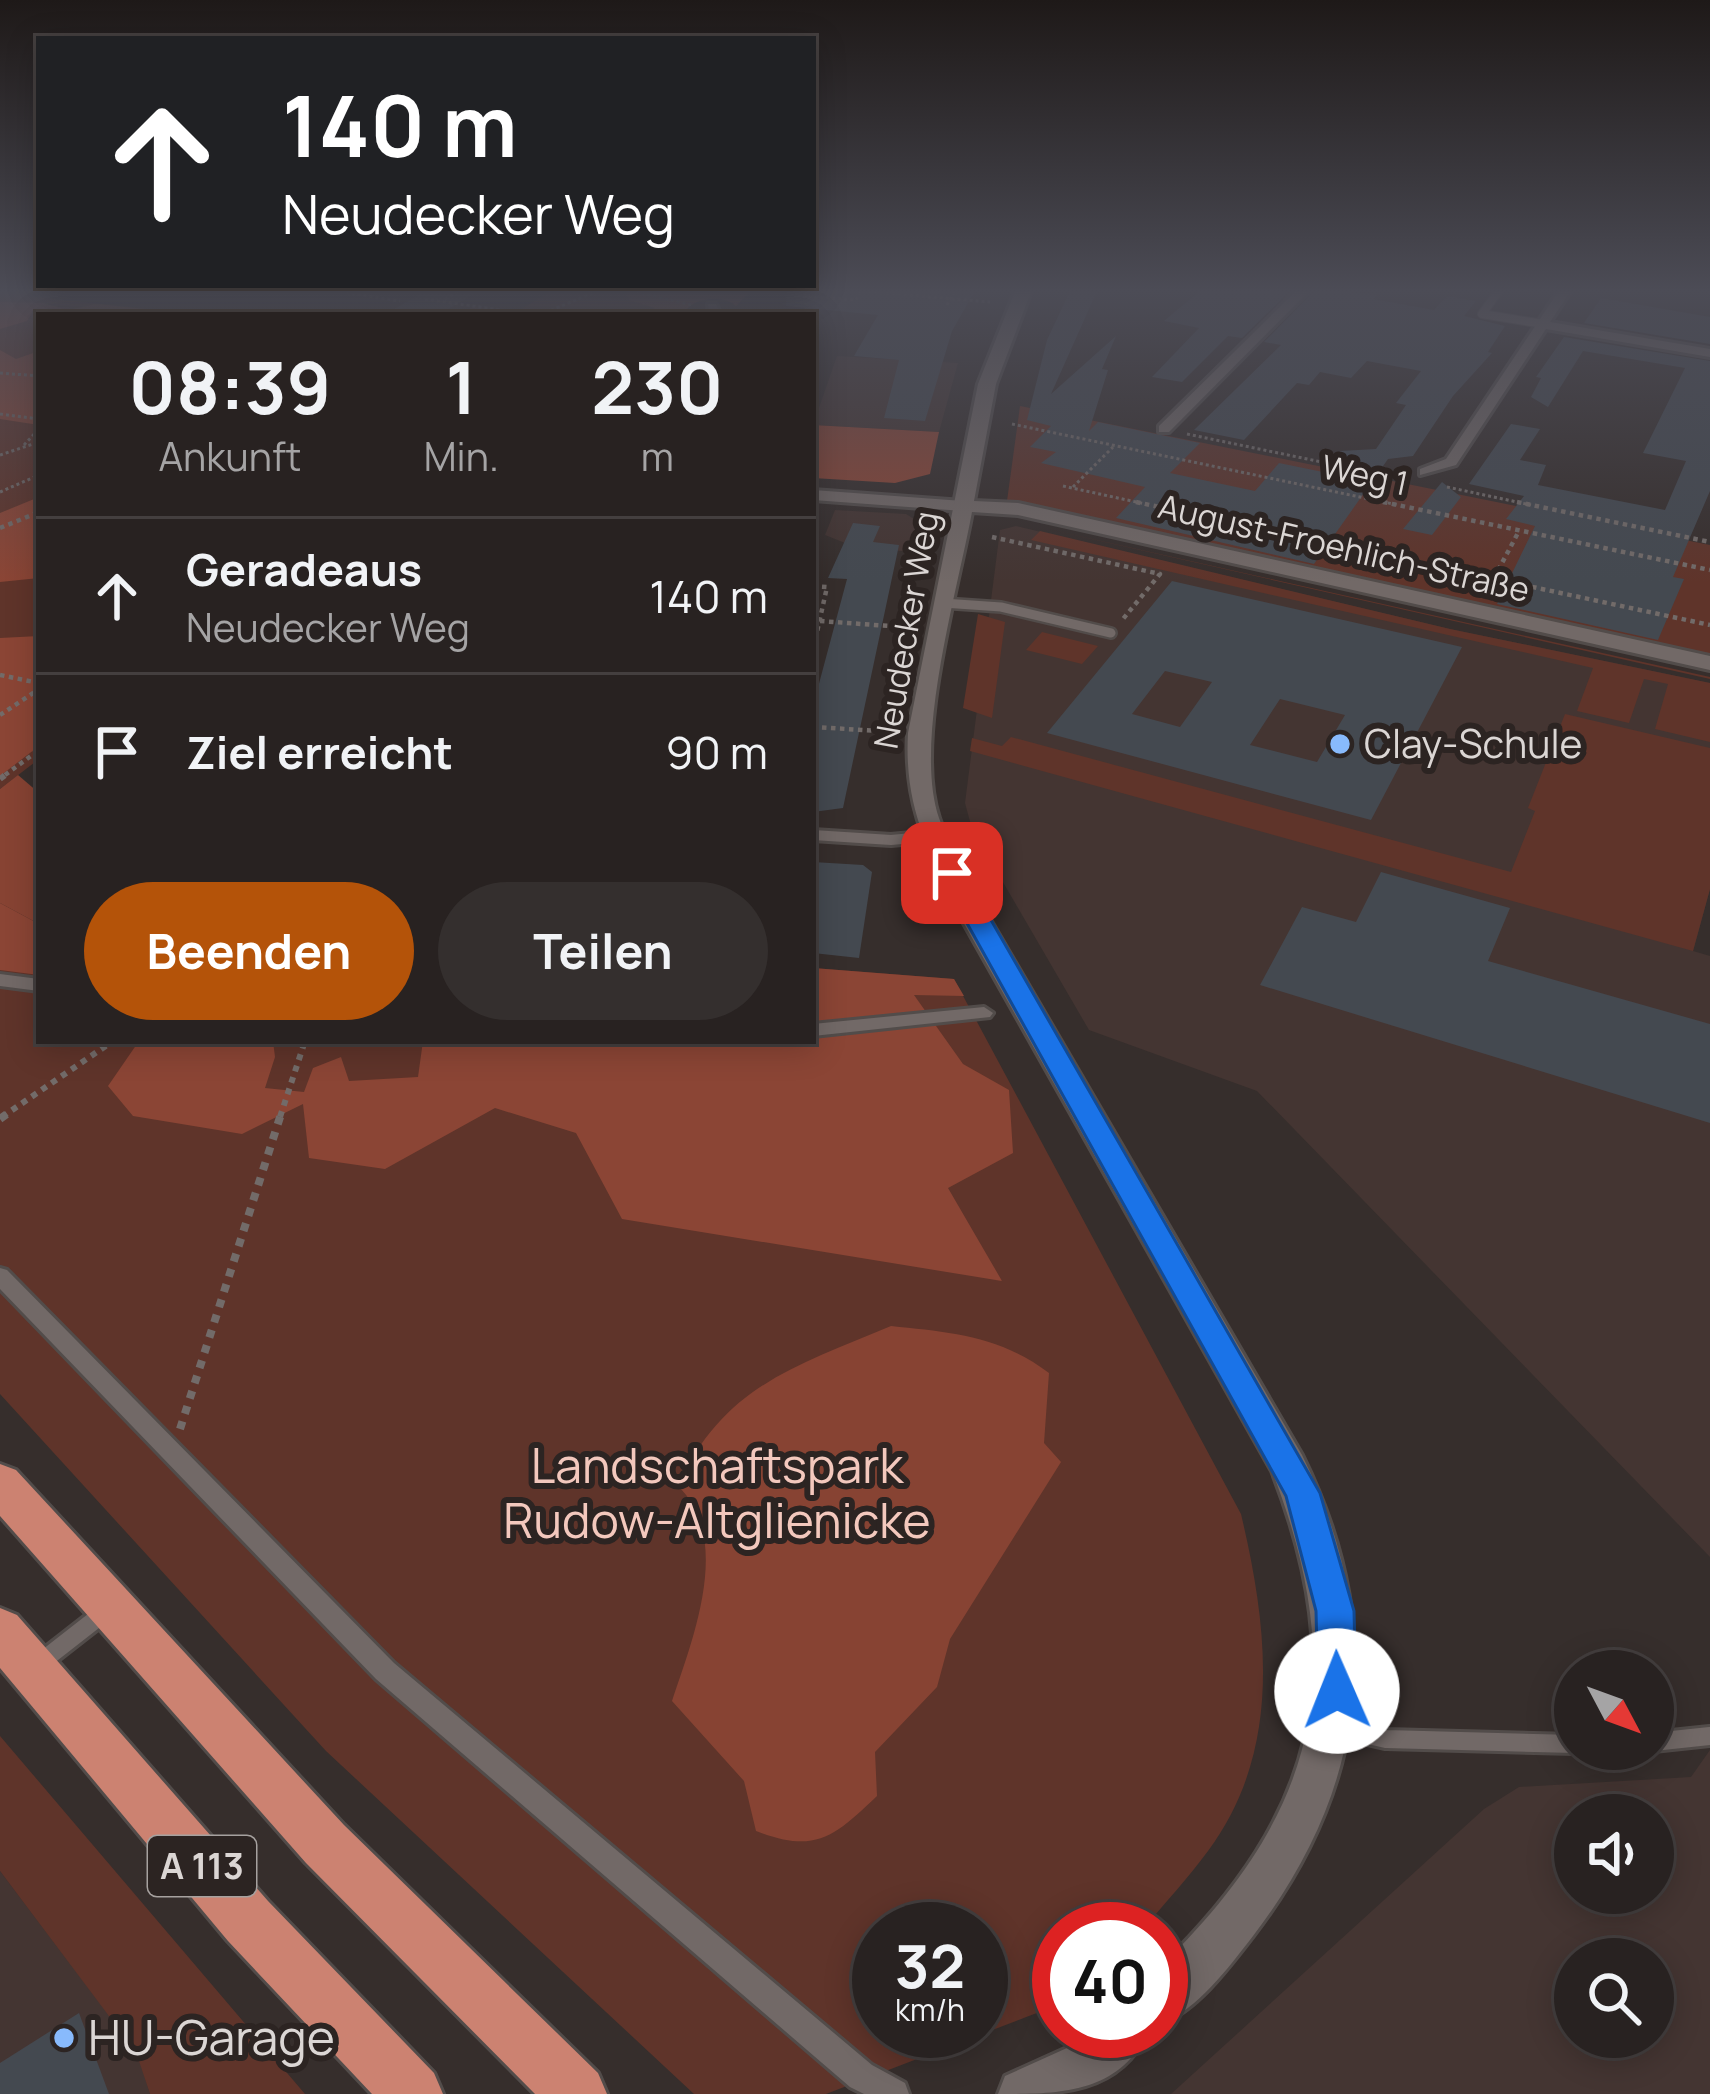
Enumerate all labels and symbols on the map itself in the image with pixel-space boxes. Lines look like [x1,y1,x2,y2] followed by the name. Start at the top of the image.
[1318,443,1412,506] street label: Weg 1
[1154,483,1534,612] street label: August-Froehlich-Straße
[863,508,949,752] street label: Neudecker Weg
[1364,716,1582,770] place label: Clay-Schule
[1327,731,1353,757] marker: Clay-Schule
[901,822,1003,924] pin
[503,1432,931,1552] park label: Landschaftspark Rudow-Altglienicke
[1274,1628,1400,1754] position arrow
[1554,1650,1674,1770] north arrow
[148,1836,256,1896] road number: A 113
[1032,1902,1188,2058] speed limit sign: 40
[88,2004,335,2069] place label: HU-Garage
[51,2025,77,2051] marker: HU-Garage

